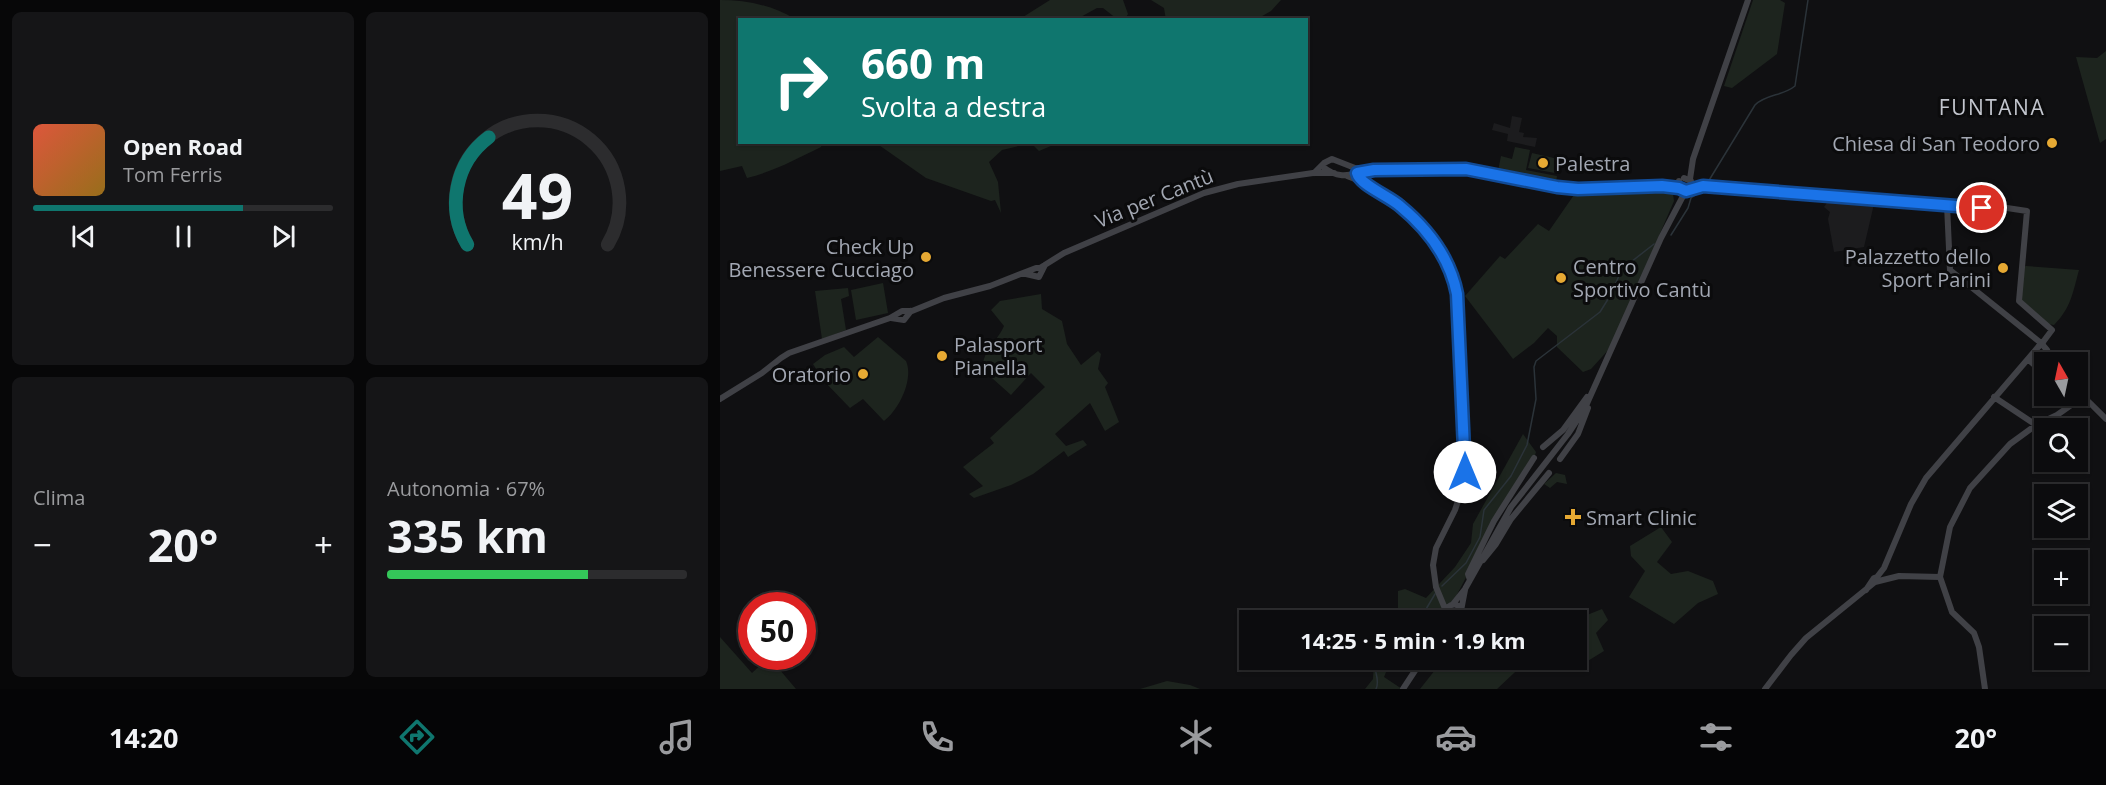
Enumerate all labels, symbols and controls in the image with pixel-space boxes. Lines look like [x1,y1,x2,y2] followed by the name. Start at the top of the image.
[861,34,985,91] text: 660 m
[762,42,840,120] icon: right
[861,88,1046,125] text: Svolta a destra
[1939,93,2045,121] district label: FUNTANA
[1832,130,2040,157] place label: Chiesa di San Teodoro
[123,131,243,161] text: Open Road
[2045,136,2059,150] marker: Chiesa di San Teodoro
[1555,150,1630,177] place label: Palestra
[501,153,573,238] text: 49
[1536,156,1550,170] marker: Palestra
[123,161,222,188] text: Tom Ferris
[1091,162,1217,234] street label: Via per Cantù
[1956,182,2007,233] pin
[1965,191,1998,224] icon: arrive
[67,220,100,253] icon: previous
[167,220,200,253] icon: pause
[267,220,300,253] icon: next
[511,228,563,257] text: km/h
[728,233,914,283] place label: Check Up Benessere Cucciago
[1845,243,1991,293] place label: Palazzetto dello Sport Parini
[919,250,933,264] marker: Check Up Benessere Cucciago
[1573,253,1711,303] place label: Centro Sportivo Cantù
[1996,261,2010,275] marker: Palazzetto dello Sport Parini
[1554,271,1568,285] marker: Centro Sportivo Cantù
[954,331,1042,381] place label: Palasport Pianella
[935,349,949,363] marker: Palasport Pianella
[2034,352,2088,406] north arrow
[2034,352,2088,670] map controls
[772,361,851,388] place label: Oratorio
[856,367,870,381] marker: Oratorio
[2034,418,2088,472] button: search
[1433,440,1497,504] position arrow
[387,475,545,502] text: Autonomia · 67%
[33,484,85,511] text: Clima
[2034,484,2088,538] button: layers
[1586,504,1697,531] place label: Smart Clinic
[387,505,548,566] text: 335 km
[1564,508,1582,526] marker: Smart Clinic
[148,514,218,575] text: 20°
[33,522,52,567] text: −
[314,522,333,567] text: +
[2034,550,2088,604] button: +
[738,592,816,670] speed limit sign: 50
[2034,616,2088,670] button: −
[1300,625,1526,655] text: 14:25 · 5 min · 1.9 km
[396,716,438,758] icon: directions
[656,716,698,758] icon: music
[916,716,958,758] icon: phone
[1175,716,1217,758] icon: climate
[1435,716,1477,758] icon: car
[1695,716,1737,758] icon: filters
[109,719,178,756] text: 14:20
[1955,719,1997,756] text: 20°

